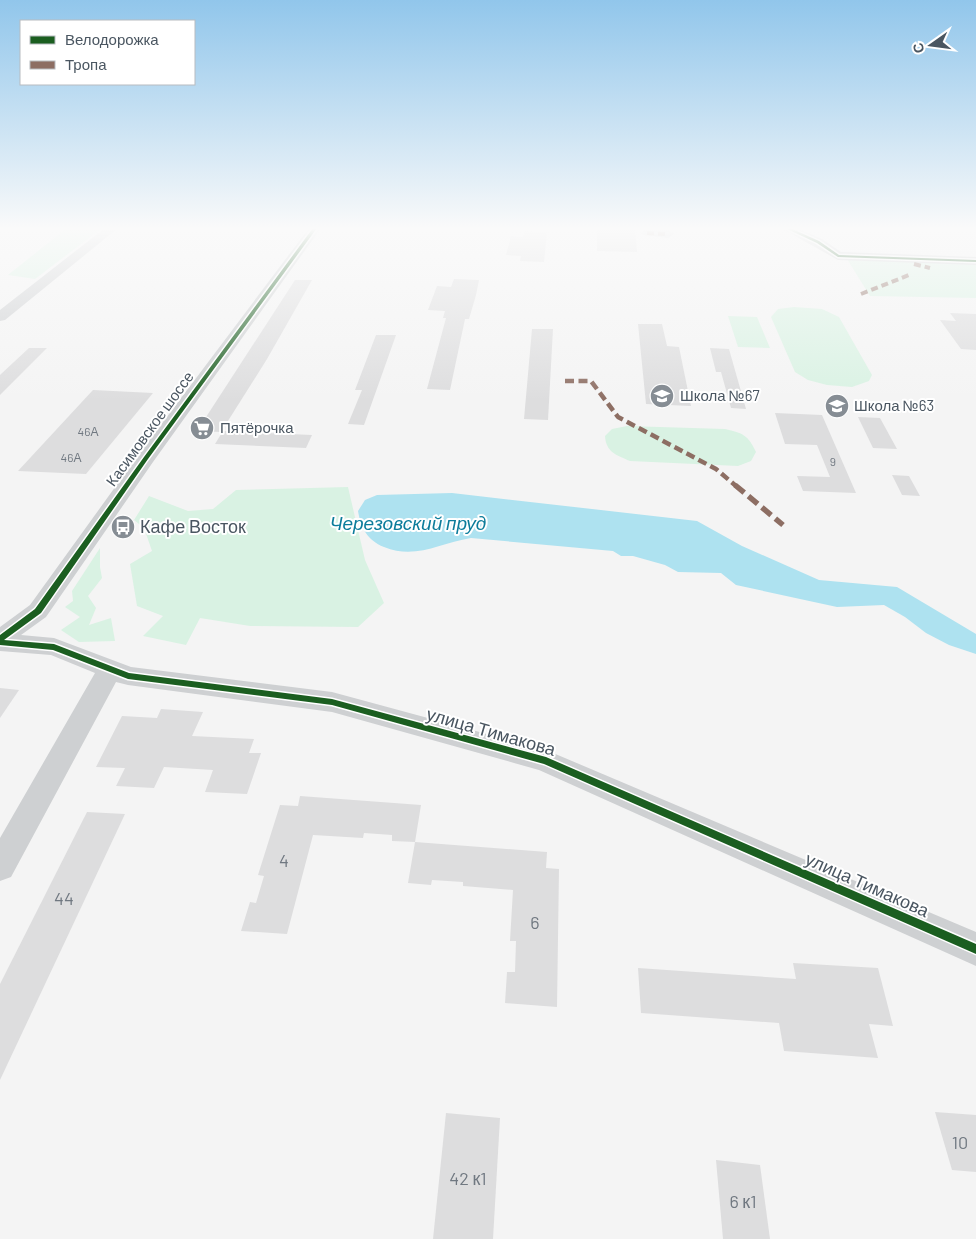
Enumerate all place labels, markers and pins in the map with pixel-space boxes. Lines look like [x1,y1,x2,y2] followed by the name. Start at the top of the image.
[649,383,675,409] school or university icon: Школа №67
[680,386,760,404] place label: Школа №67
[824,393,850,419] school or university icon: Школа №63
[854,396,934,414] place label: Школа №63
[189,415,215,441] supermarket icon: Пятёрочка
[220,418,294,436] place label: Пятёрочка
[110,514,136,540] bus stop icon: Кафе Восток
[140,515,246,537] place label: Кафе Восток

